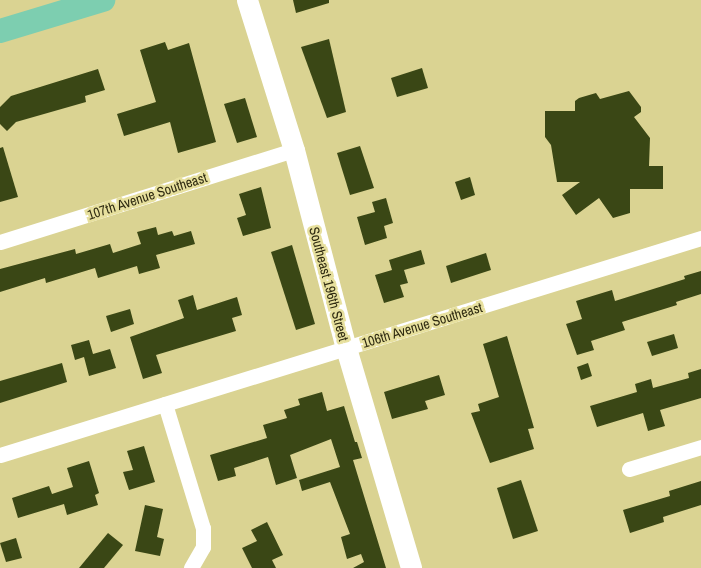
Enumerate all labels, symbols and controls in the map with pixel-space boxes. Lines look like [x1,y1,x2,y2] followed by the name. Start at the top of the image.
[85,169,209,223] street label: 107th Avenue Southeast
[306,225,352,343] street label: Southeast 196th Street
[360,299,484,351] street label: 106th Avenue Southeast

